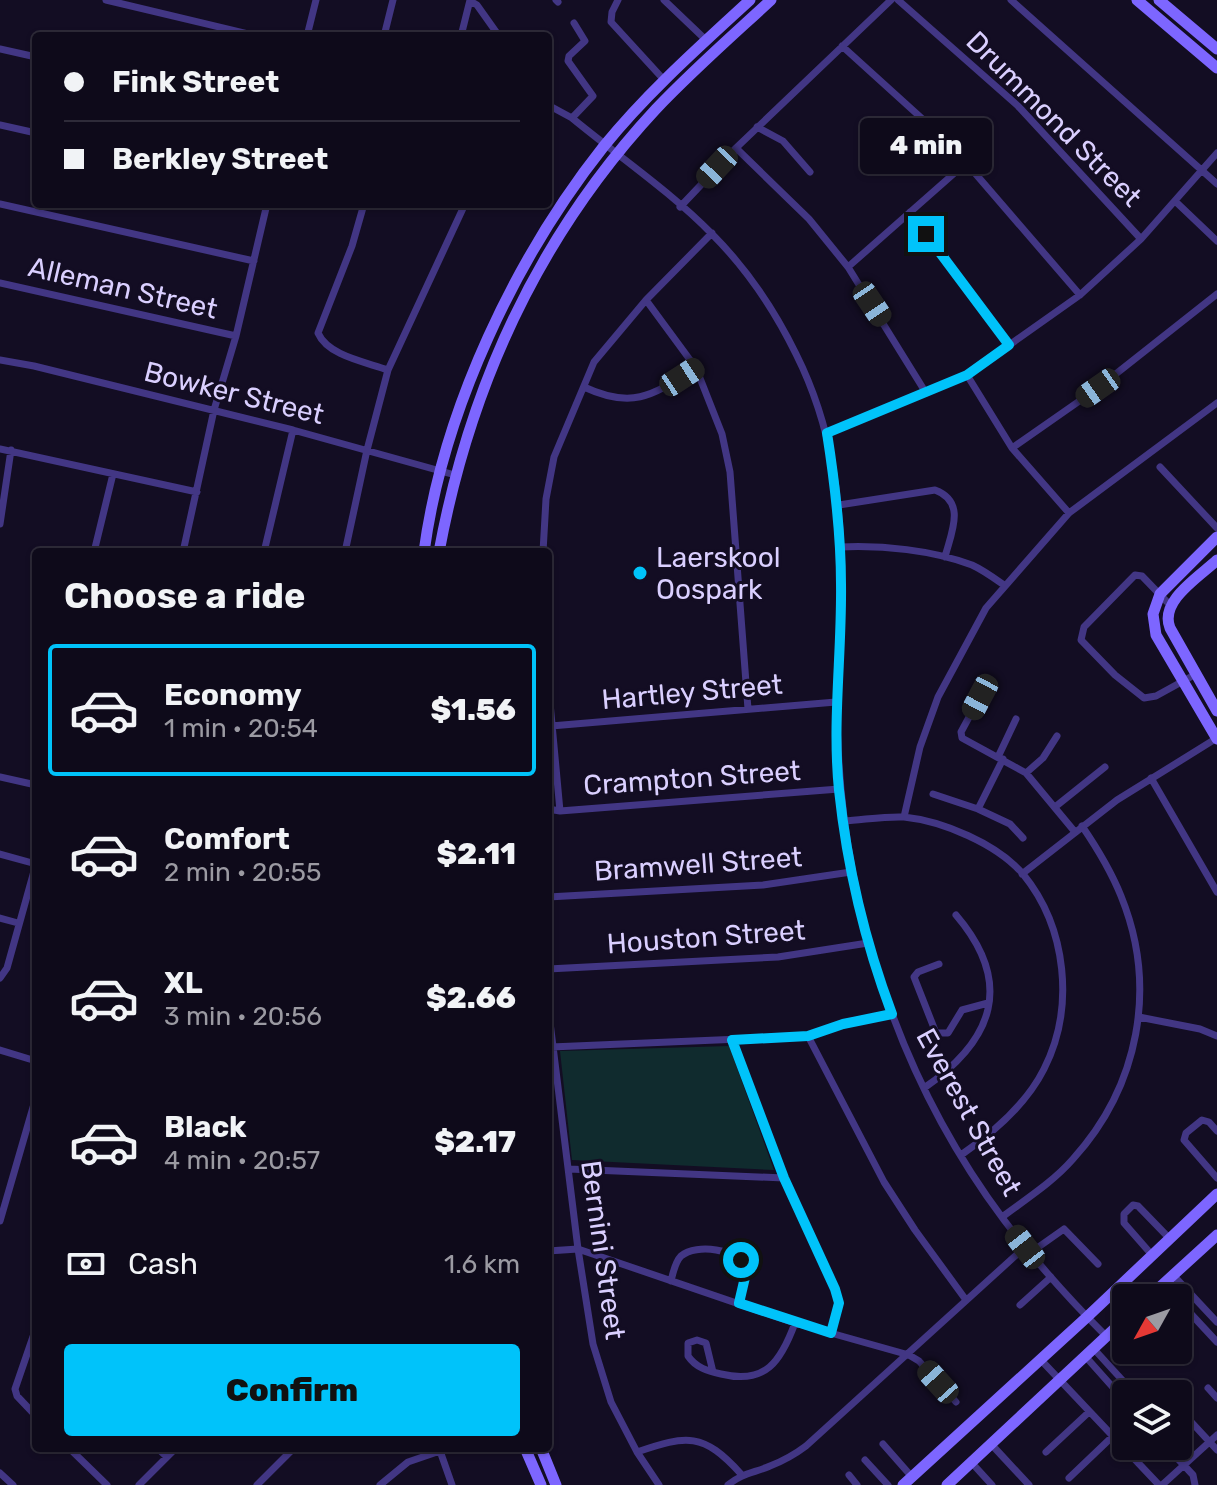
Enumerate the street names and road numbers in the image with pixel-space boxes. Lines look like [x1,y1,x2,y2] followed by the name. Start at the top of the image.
[960,25,1148,213] street label: Drummond Street
[25,250,221,326] street label: Alleman Street
[141,355,327,431] street label: Bowker Street
[600,668,784,716] street label: Hartley Street
[582,754,802,802] street label: Crampton Street
[593,840,803,888] street label: Bramwell Street
[606,914,806,960] street label: Houston Street
[909,1023,1029,1202] street label: Everest Street
[574,1158,632,1342] street label: Bernini Street

